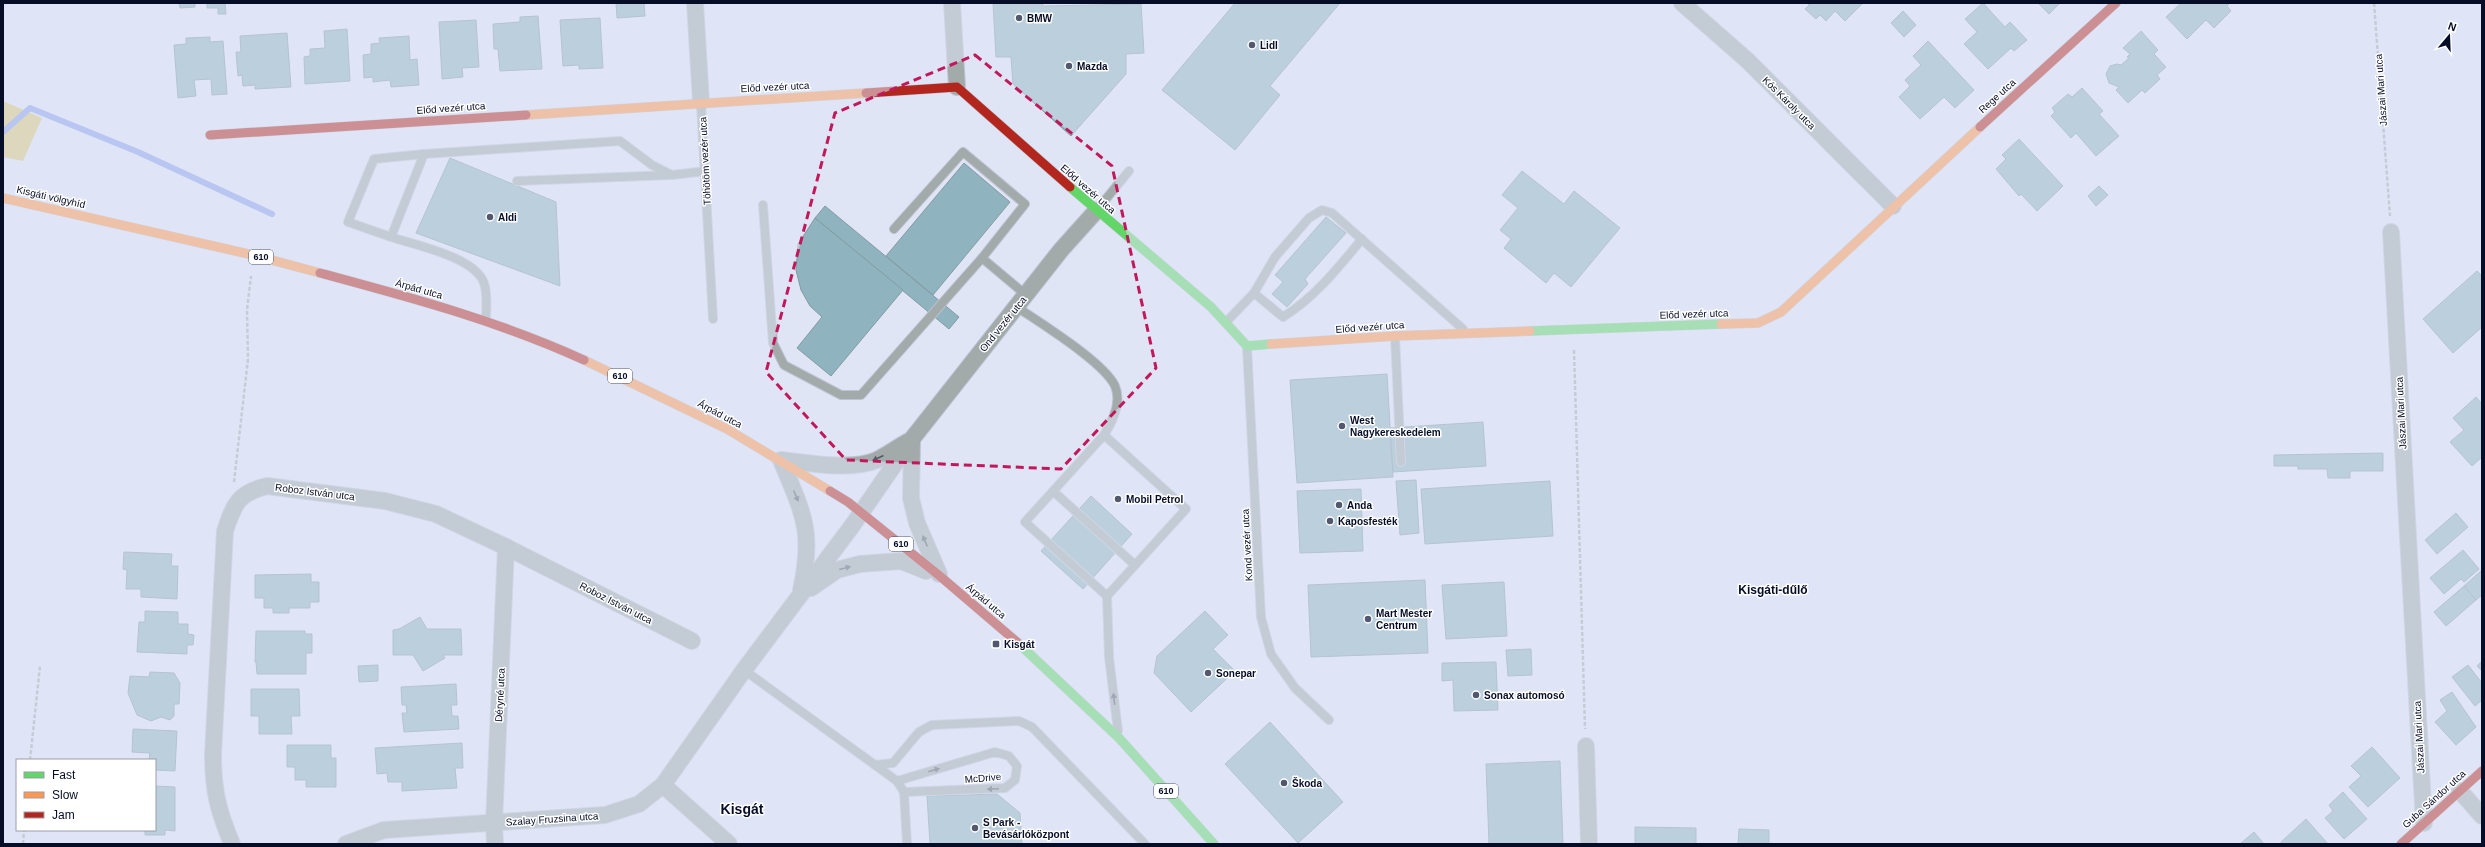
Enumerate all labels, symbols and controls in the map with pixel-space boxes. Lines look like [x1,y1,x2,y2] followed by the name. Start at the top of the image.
[1014,13,1024,23] marker: BMW
[1027,13,1053,24] place label: BMW
[2429,16,2469,56] north arrow
[2447,20,2458,34] text: N
[1247,40,1257,50] marker: Lidl
[1260,40,1278,51] place label: Lidl
[2373,53,2389,126] street label: Jászai Mari utca
[1064,61,1074,71] marker: Mazda
[1077,61,1108,72] place label: Mazda
[1760,74,1818,132] street label: Kós Károly utca
[1976,76,2018,115] street label: Rege utca
[740,80,810,94] street label: Előd vezér utca
[416,100,486,116] street label: Előd vezér utca
[697,116,713,205] street label: Töhötöm vezér utca
[1058,162,1118,216] street label: Előd vezér utca
[16,184,86,210] street label: Kisgáti völgyhíd
[485,212,495,222] marker: Aldi
[498,212,517,223] place label: Aldi
[249,250,273,264] road number: 610
[394,276,444,301] street label: Árpád utca
[977,294,1029,354] street label: Ond vezér utca
[1659,307,1729,321] street label: Előd vezér utca
[1335,319,1405,335] street label: Előd vezér utca
[608,369,632,383] road number: 610
[2394,376,2408,449] street label: Jászai Mari utca
[696,397,745,430] street label: Árpád utca
[1350,415,1441,438] place label: West Nagykereskedelem
[1337,421,1347,431] marker: West Nagykereskedelem
[873,455,884,461] one-way arrow
[275,482,356,502] street label: Roboz István utca
[793,490,799,502] one-way arrow
[1113,494,1123,504] marker: Mobil Petrol
[1126,494,1183,505] place label: Mobil Petrol
[1334,500,1344,510] marker: Anda
[1347,500,1372,511] place label: Anda
[1240,508,1254,581] street label: Kond vezér utca
[1325,516,1335,526] marker: Kaposfesték
[1338,516,1398,527] place label: Kaposfesték
[922,535,928,546] one-way arrow
[889,537,913,551] road number: 610
[839,565,851,571] one-way arrow
[578,580,655,626] street label: Roboz István utca
[964,580,1009,621] street label: Árpád utca
[1738,583,1808,597] district label: Kisgáti-dűlő
[1376,608,1432,631] place label: Mart Mester Centrum
[1363,614,1373,624] marker: Mart Mester Centrum
[991,639,1001,649] marker: Kisgát
[1004,639,1035,650] place label: Kisgát
[493,667,507,722] street label: Déryné utca
[1203,668,1213,678] marker: Sonepar
[1216,668,1256,679] place label: Sonepar
[1471,690,1481,700] marker: Sonax automosó
[1484,690,1565,701] place label: Sonax automosó
[1111,693,1117,705] one-way arrow
[2412,700,2426,773] street label: Jászai Mari utca
[16,759,156,831] legend
[929,767,941,773] one-way arrow
[2400,767,2468,830] street label: Guba Sándor utca
[52,768,76,782] text: Fast
[964,771,1002,785] street label: McDrive
[1292,777,1322,789] place label: Škoda
[1279,778,1289,788] marker: Škoda
[1154,784,1178,798] road number: 610
[987,785,999,792] one-way arrow
[52,788,78,802] text: Slow
[721,801,764,817] district label: Kisgát
[52,808,75,822] text: Jam
[505,810,599,828] street label: Szalay Fruzsina utca
[983,817,1070,840] place label: S Park - Bevásárlóközpont
[970,823,980,833] marker: S Park - Bevásárlóközpont

